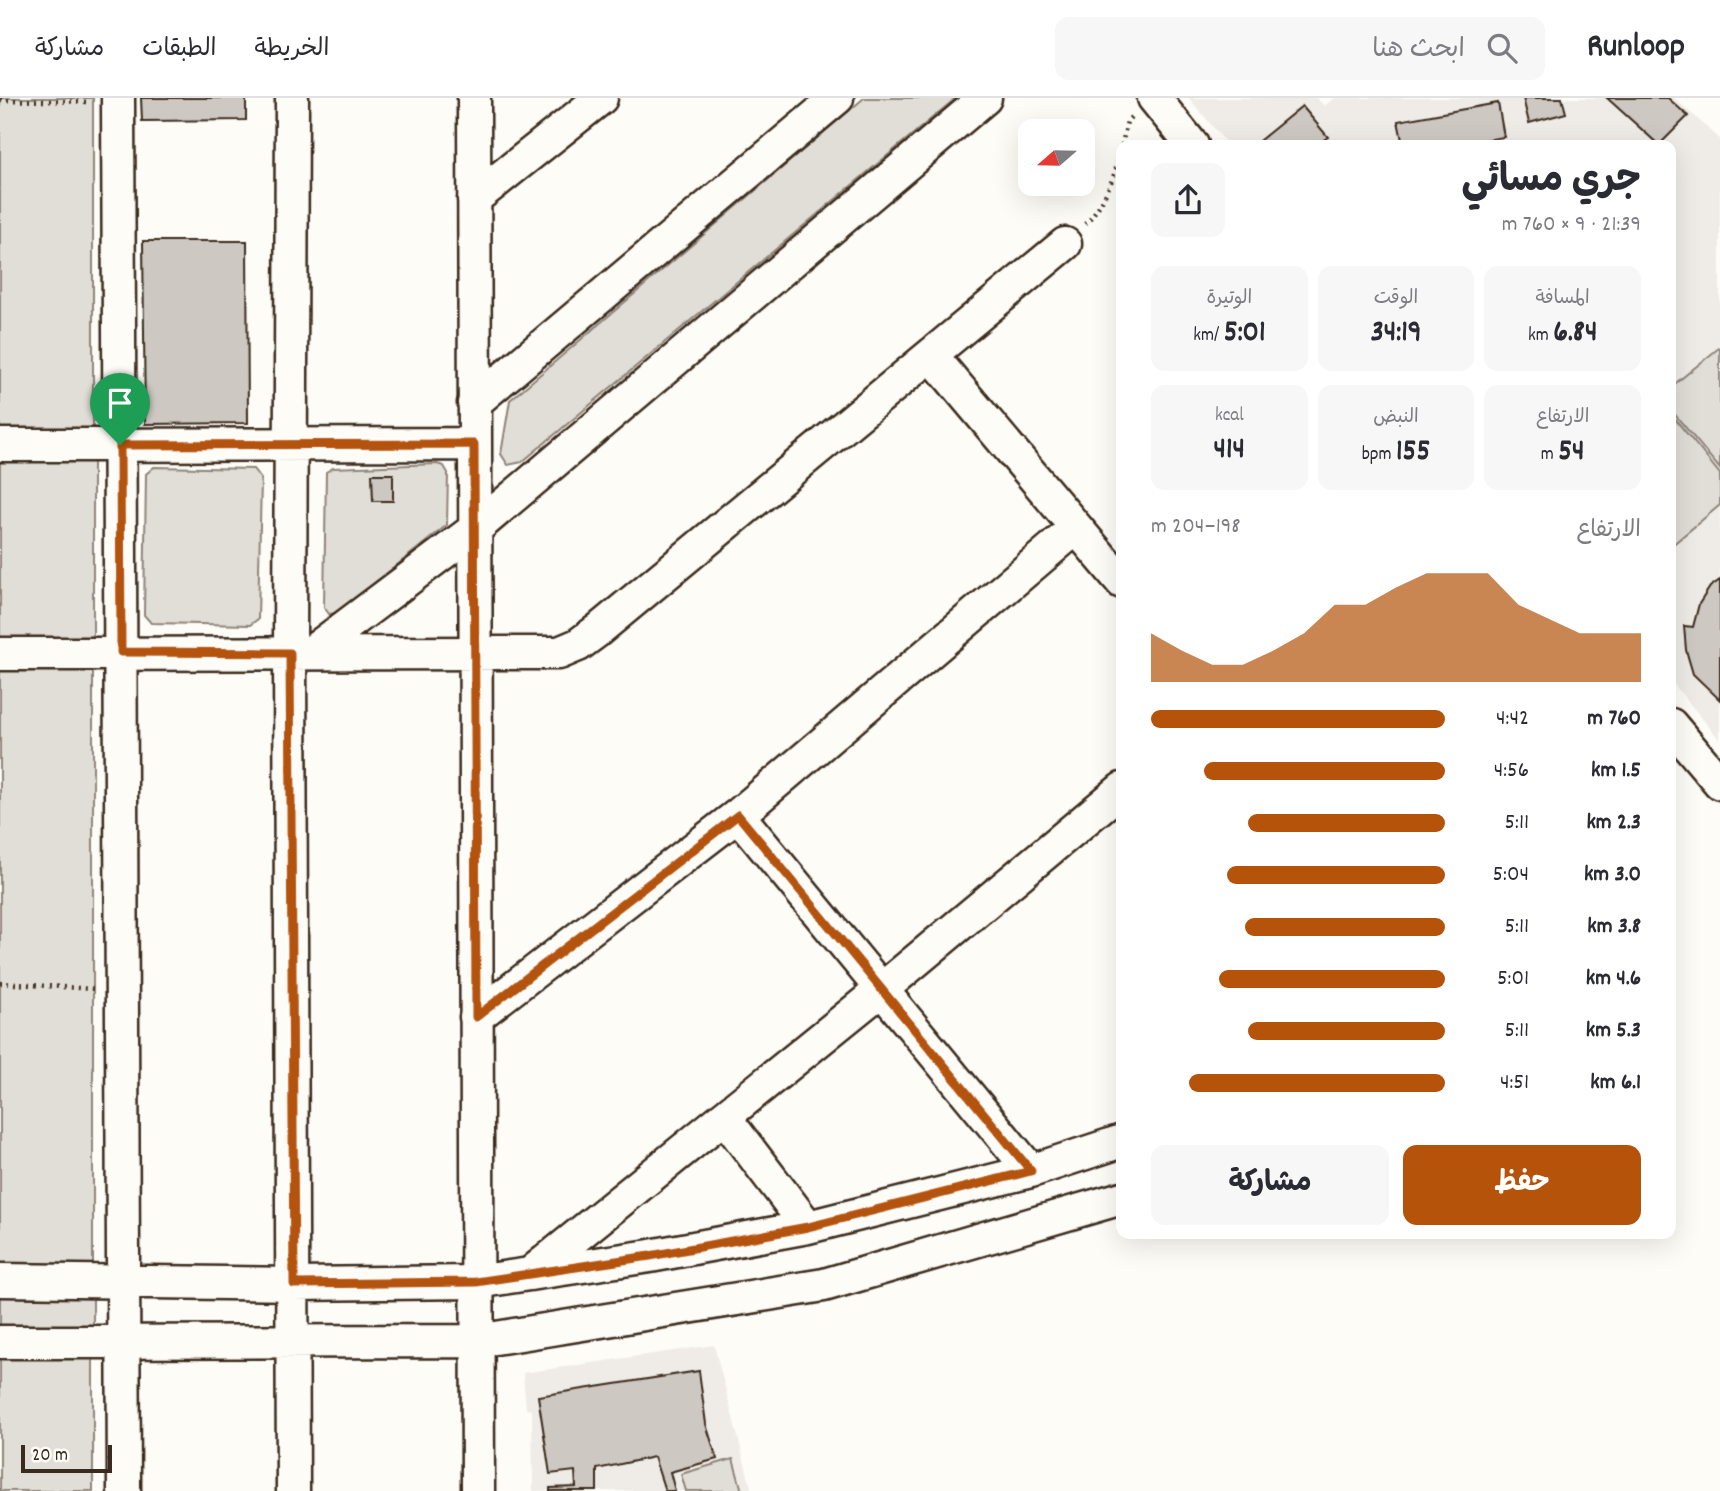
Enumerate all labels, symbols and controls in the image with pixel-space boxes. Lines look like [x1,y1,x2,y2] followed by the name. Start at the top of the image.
[1055,17,1545,80] search box
[1587,25,1685,72] text: Runloop
[1483,29,1521,67] icon: search
[1372,32,1465,69] text: ابحث هنا
[35,33,104,67] text: مشاركة
[142,33,217,67] text: الطبقات
[255,33,329,67] text: الخريطة
[1018,119,1096,196] north arrow
[1018,119,1095,196] map controls
[1462,155,1641,210] text: جري مسائي
[1151,163,1225,237] button: share
[1502,209,1641,242] text: 21:39 · 9 × 760 m
[1206,286,1252,313] text: الوتيرة
[1374,286,1418,313] text: الوقت
[1536,286,1590,313] text: المسافة
[1224,313,1266,356] text: 5:01
[1370,313,1422,356] text: 34:19
[1553,313,1597,356] text: 6.84
[1193,323,1224,350] text: /km
[1528,323,1553,350] text: km
[90,373,150,445] pin
[101,384,139,422] icon: arrive
[1215,403,1244,430] text: kcal
[1373,405,1419,432] text: النبض
[1536,405,1589,432] text: الارتفاع
[1214,430,1245,473] text: 414
[1396,432,1430,475] text: 155
[1558,432,1585,475] text: 54
[1362,442,1396,469] text: bpm
[1541,442,1558,469] text: m
[1151,511,1240,544] text: 198–204 m
[1577,515,1641,548] text: الارتفاع
[1496,703,1529,736] text: 4:42
[1587,703,1641,736] text: 760 m
[1494,755,1529,788] text: 4:56
[1591,755,1641,788] text: 1.5 km
[1504,807,1529,840] text: 5:11
[1586,807,1641,840] text: 2.3 km
[1492,859,1529,892] text: 5:04
[1584,859,1641,892] text: 3.0 km
[1504,911,1529,944] text: 5:11
[1587,911,1641,944] text: 3.8 km
[1497,963,1529,996] text: 5:01
[1586,963,1641,996] text: 4.6 km
[1504,1015,1529,1048] text: 5:11
[1586,1015,1641,1048] text: 5.3 km
[1500,1067,1529,1100] text: 4:51
[1590,1067,1641,1100] text: 6.1 km
[1151,1145,1389,1225] button: مشاركة
[1403,1145,1641,1225] button: حفظ
[21,1442,112,1474] scale bar
[32,1443,68,1470] text: 20 m

